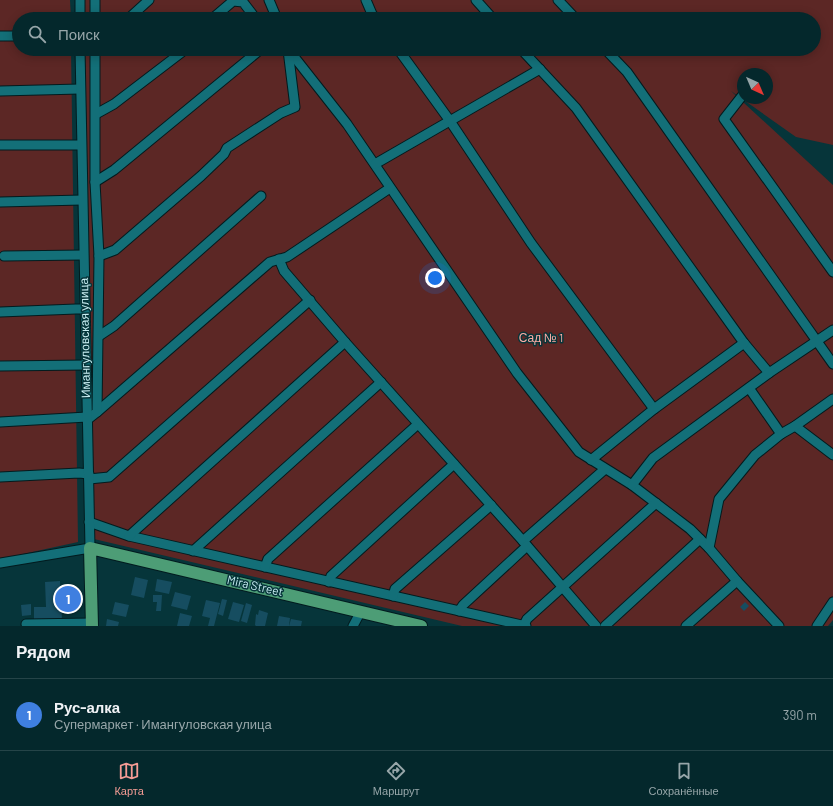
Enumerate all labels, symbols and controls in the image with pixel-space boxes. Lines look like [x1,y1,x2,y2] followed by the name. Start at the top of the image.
[12,12,821,56] search box
[26,23,48,45] icon: search
[58,25,100,43] text: Поиск
[737,68,773,104] north arrow
[425,268,445,288] your location
[76,277,93,398] street label: Имангуловская улица
[519,330,563,345] park label: Сад № 1
[226,572,285,598] street label: Mira Street
[55,584,81,614] pin: 1
[16,641,71,661] text: Рядом
[54,698,120,716] text: Рус-алка
[27,707,31,723] text: 1
[783,707,817,723] text: 390 m
[54,716,272,732] text: Супермаркет · Имангуловская улица
[114,760,144,797] tab: Карта
[373,760,420,797] tab: Маршрут
[649,760,719,797] tab: Сохранённые

